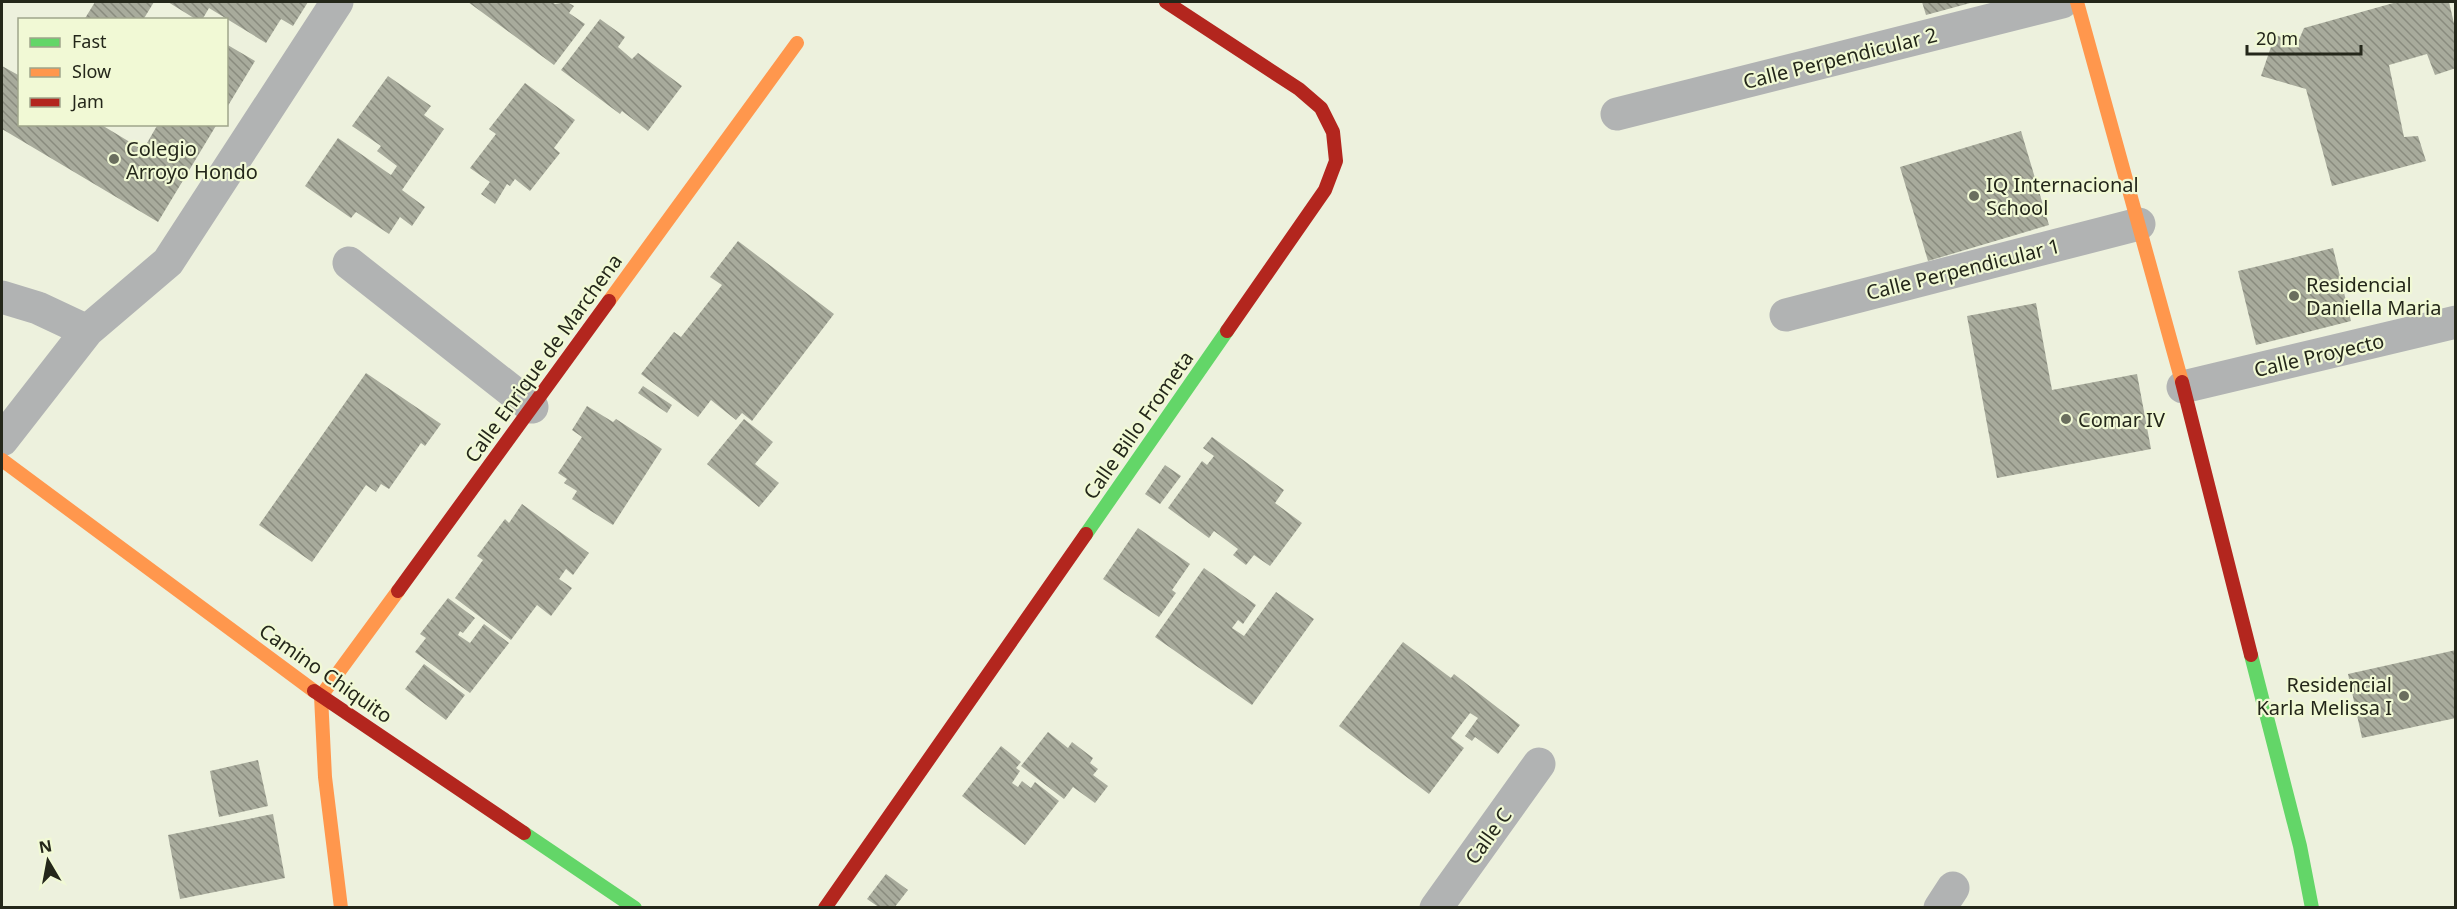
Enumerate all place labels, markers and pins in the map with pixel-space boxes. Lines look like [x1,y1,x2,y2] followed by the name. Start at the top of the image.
[126,135,258,185] place label: Colegio Arroyo Hondo
[107,152,121,166] marker: Colegio Arroyo Hondo
[1986,171,2139,221] place label: IQ Internacional School
[1967,189,1981,203] marker: IQ Internacional School
[2306,271,2441,321] place label: Residencial Daniella Maria
[2287,289,2301,303] marker: Residencial Daniella Maria
[2078,406,2165,433] place label: Comar IV
[2059,412,2073,426] marker: Comar IV
[2256,671,2392,721] place label: Residencial Karla Melissa I
[2397,689,2411,703] marker: Residencial Karla Melissa I

